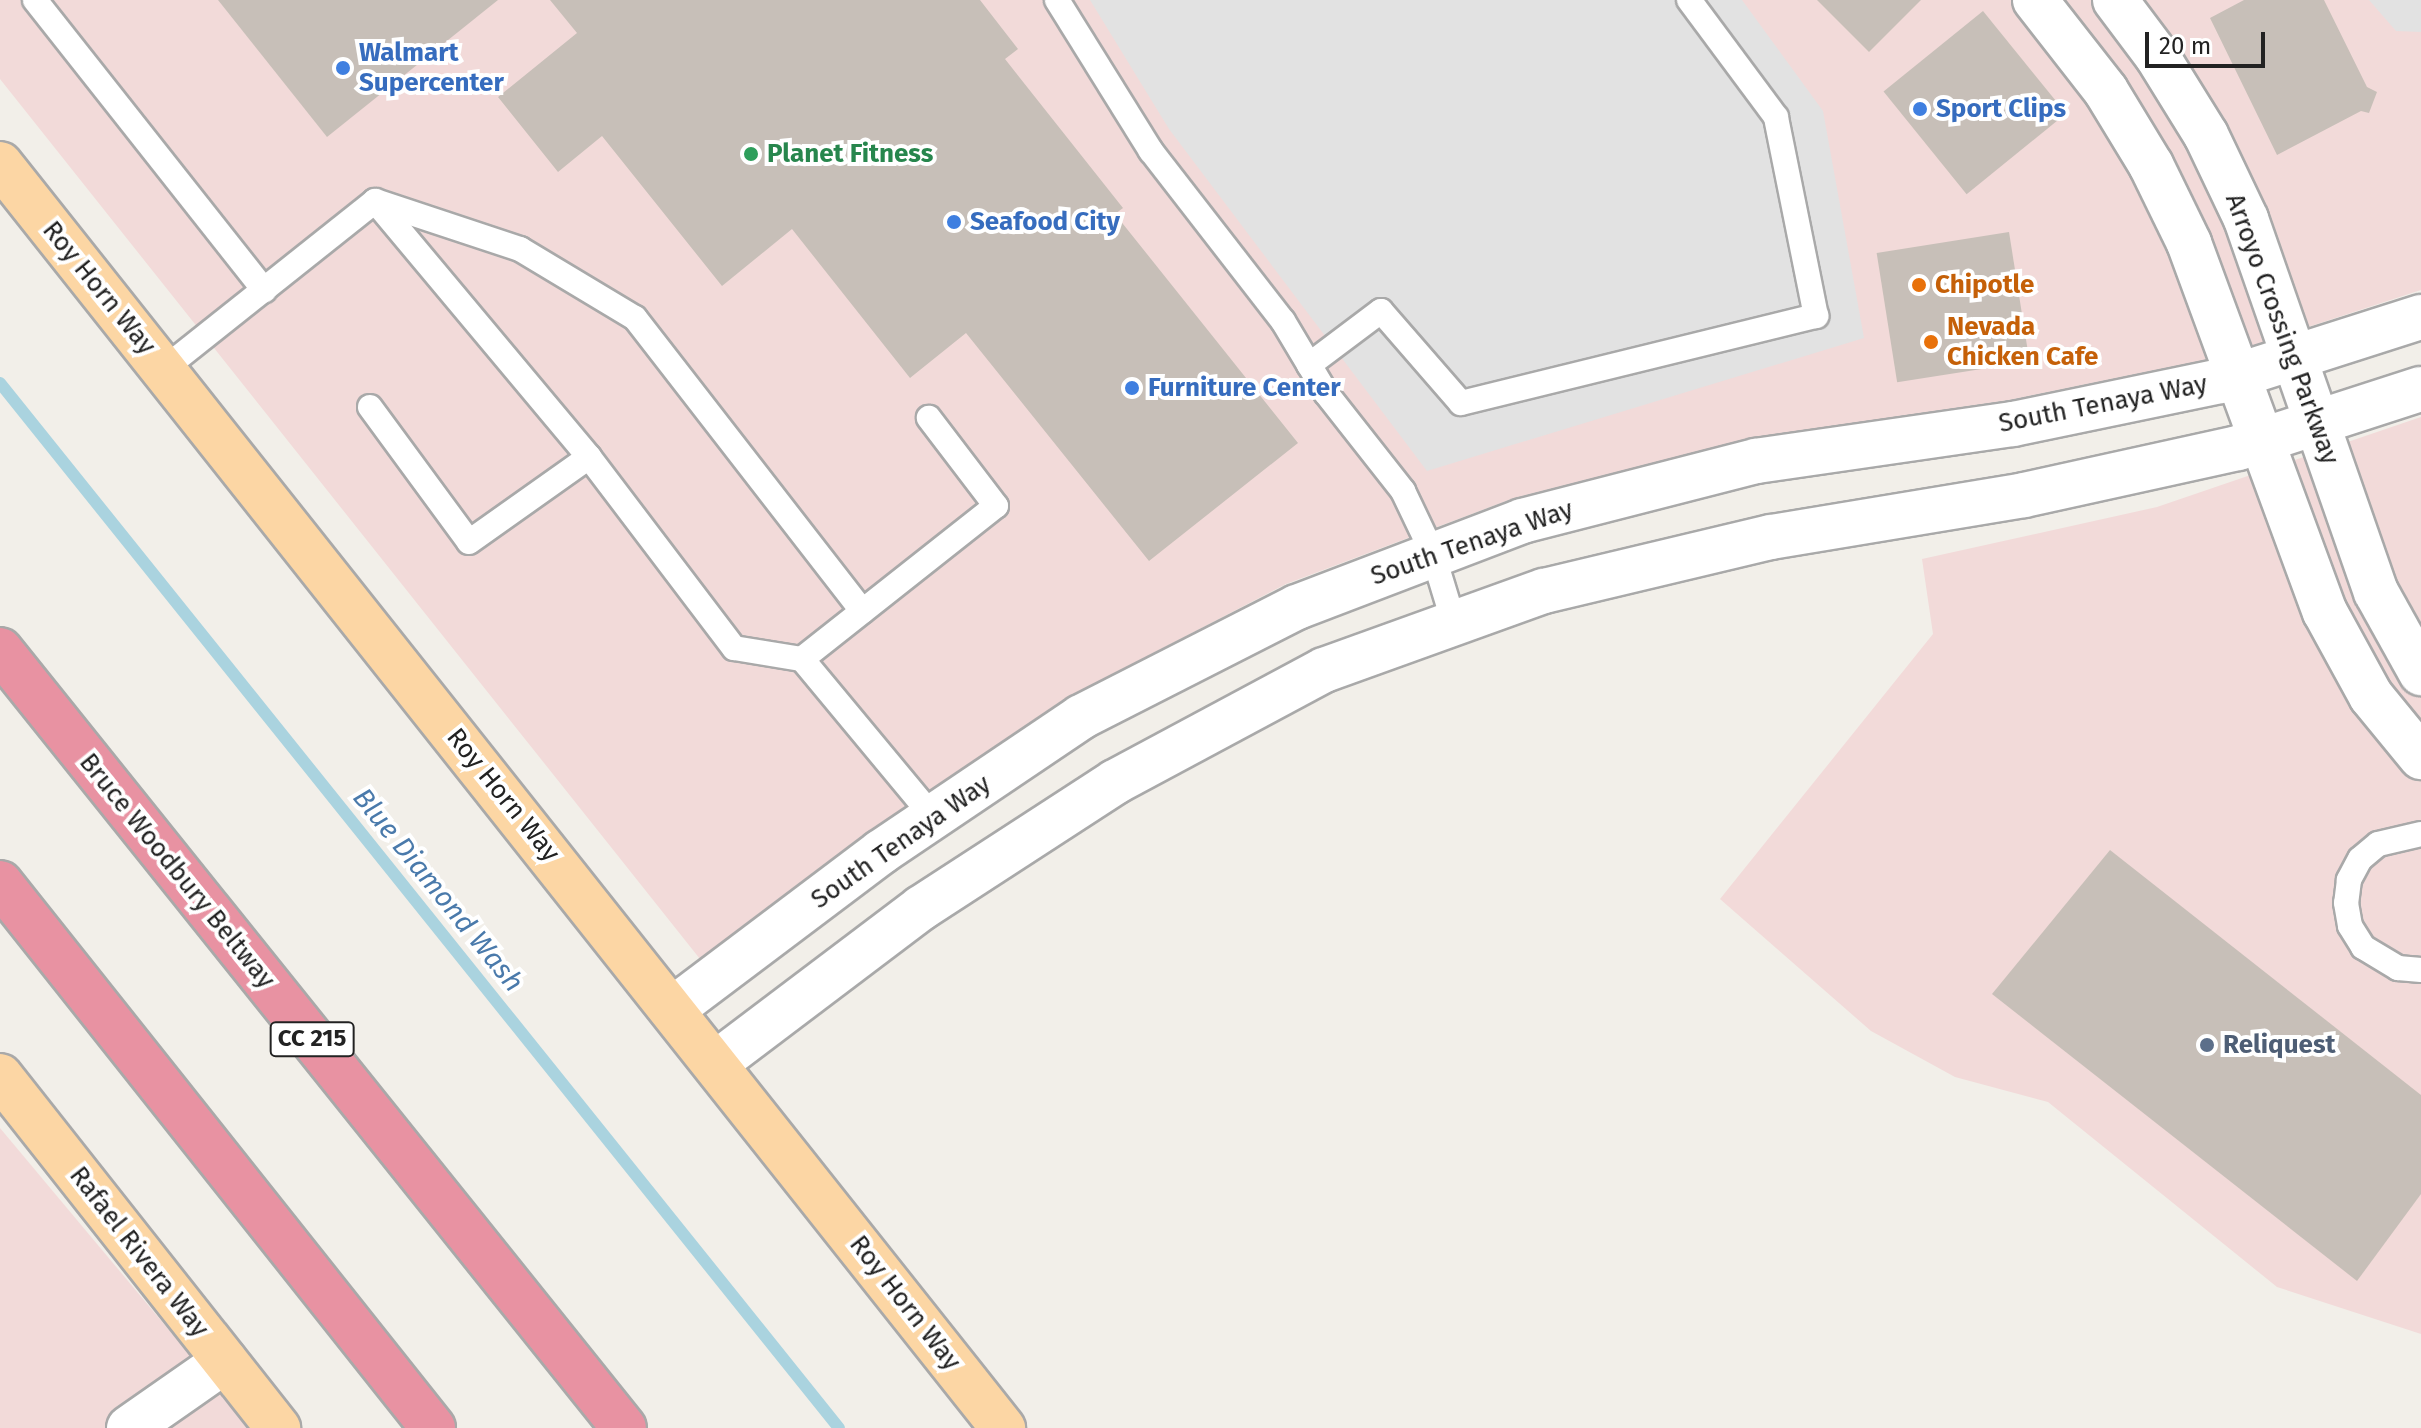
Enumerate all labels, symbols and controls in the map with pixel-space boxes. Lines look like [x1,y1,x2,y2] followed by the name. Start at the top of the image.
[2149,16,2269,66] scale bar
[2159,32,2211,60] text: 20 m
[359,37,504,98] place label: Walmart Supercenter
[334,59,352,77] marker: Walmart Supercenter
[1936,93,2066,125] place label: Sport Clips
[1911,100,1929,118] marker: Sport Clips
[767,138,933,170] place label: Planet Fitness
[742,145,760,163] marker: Planet Fitness
[2218,189,2346,469] street label: Arroyo Crossing Parkway
[970,206,1120,238] place label: Seafood City
[945,213,963,231] marker: Seafood City
[36,215,162,361] street label: Roy Horn Way
[1935,269,2034,301] place label: Chipotle
[1910,276,1928,294] marker: Chipotle
[1947,311,2098,372] place label: Nevada Chicken Cafe
[1922,333,1940,351] marker: Nevada Chicken Cafe
[1996,368,2210,440] street label: South Tenaya Way
[1148,372,1341,404] place label: Furniture Center
[1123,379,1141,397] marker: Furniture Center
[1367,494,1577,592] street label: South Tenaya Way
[440,722,566,868] street label: Roy Horn Way
[73,747,281,995] street label: Bruce Woodbury Beltway
[805,768,997,916] street label: South Tenaya Way
[346,781,530,999] water label: Blue Diamond Wash
[268,1019,356,1059] road number: CC 215
[2223,1029,2335,1061] place label: Reliquest
[2198,1036,2216,1054] marker: Reliquest
[63,1160,215,1344] street label: Rafael Rivera Way
[843,1229,967,1377] street label: Roy Horn Way

